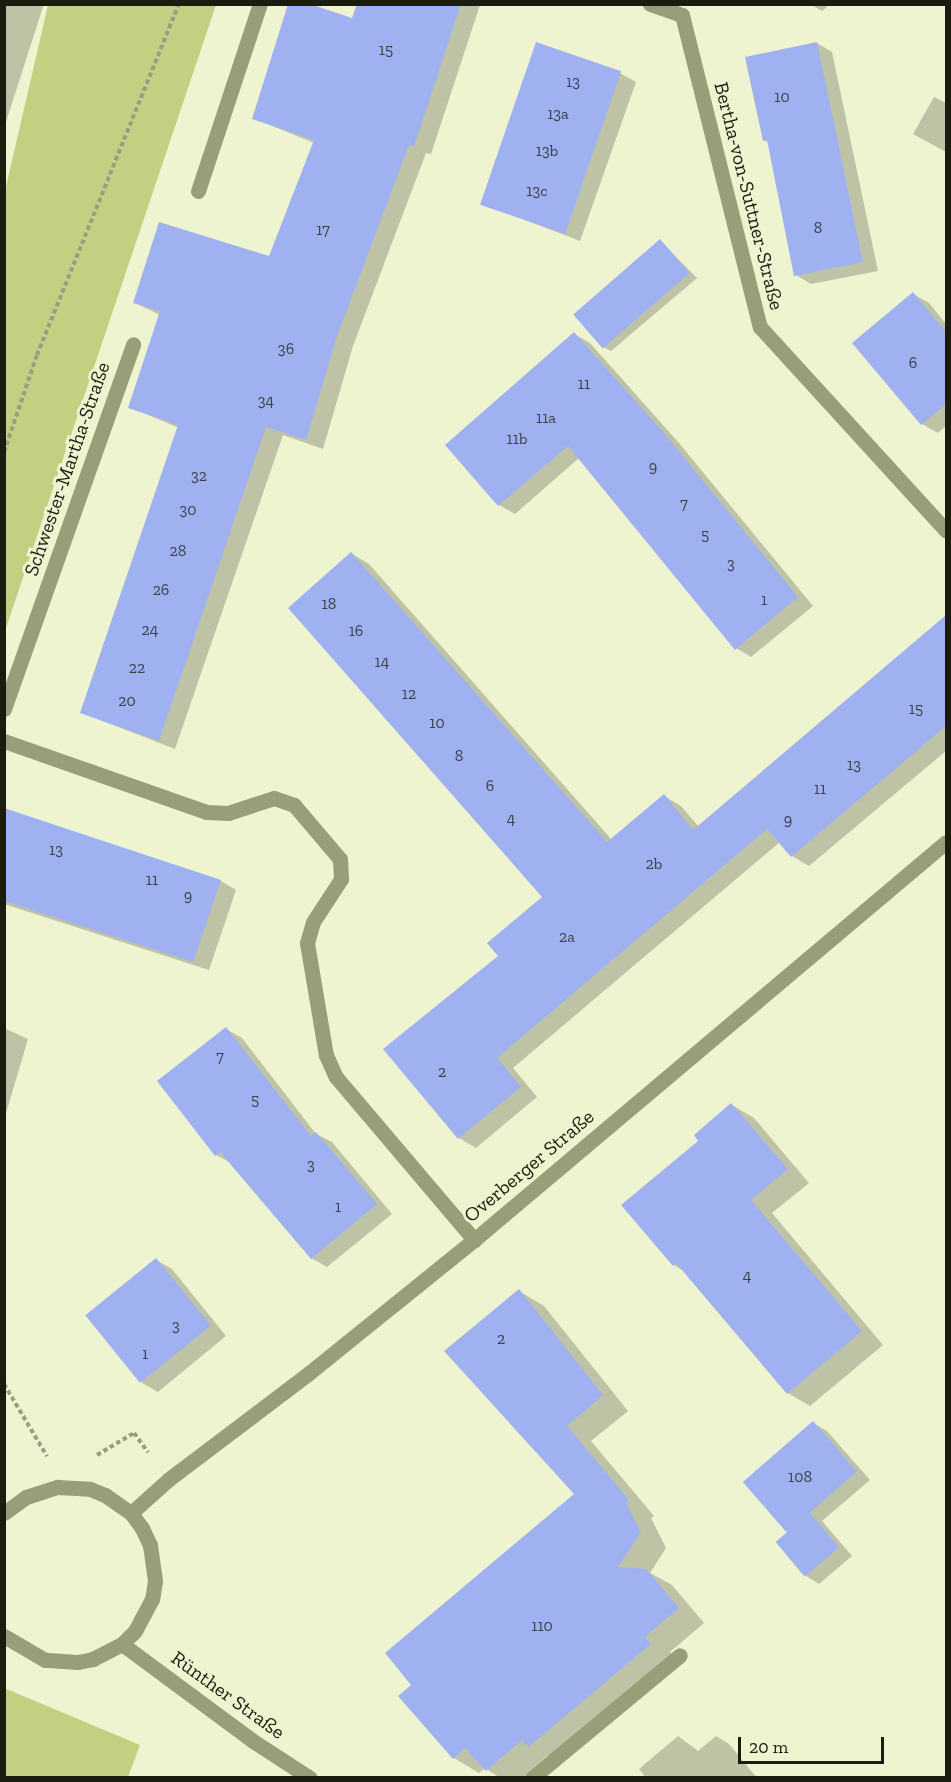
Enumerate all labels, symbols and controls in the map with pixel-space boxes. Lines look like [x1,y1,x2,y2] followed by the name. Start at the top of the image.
[379,40,393,60] house number: 15
[566,72,580,92] house number: 13
[709,80,789,312] street label: Bertha-von-Suttner-Straße
[774,87,790,107] house number: 10
[547,104,569,124] house number: 13a
[536,141,558,161] house number: 13b
[526,181,548,201] house number: 13c
[814,218,822,238] house number: 8
[316,220,330,240] house number: 17
[278,339,294,359] house number: 36
[909,353,917,373] house number: 6
[19,359,115,579] street label: Schwester-Martha-Straße
[578,374,590,394] house number: 11
[258,391,274,411] house number: 34
[536,408,556,428] house number: 11a
[507,429,527,449] house number: 11b
[649,457,657,477] house number: 9
[191,466,207,486] house number: 32
[680,494,688,514] house number: 7
[179,500,197,520] house number: 30
[701,525,709,545] house number: 5
[170,541,186,561] house number: 28
[727,554,735,574] house number: 3
[153,580,169,600] house number: 26
[761,590,767,610] house number: 1
[322,594,336,614] house number: 18
[142,620,158,640] house number: 24
[349,621,363,641] house number: 16
[375,652,389,672] house number: 14
[129,658,145,678] house number: 22
[402,684,416,704] house number: 12
[118,691,136,711] house number: 20
[909,699,923,719] house number: 15
[429,713,445,733] house number: 10
[455,746,463,766] house number: 8
[847,755,861,775] house number: 13
[486,776,494,796] house number: 6
[814,779,826,799] house number: 11
[507,809,515,829] house number: 4
[784,810,792,830] house number: 9
[49,840,63,860] house number: 13
[646,854,662,874] house number: 2b
[146,870,158,890] house number: 11
[184,886,192,906] house number: 9
[559,927,575,947] house number: 2a
[216,1047,224,1067] house number: 7
[438,1062,446,1082] house number: 2
[251,1090,259,1110] house number: 5
[459,1105,599,1227] street label: Overberger Straße
[307,1155,315,1175] house number: 3
[335,1197,341,1217] house number: 1
[743,1266,751,1286] house number: 4
[172,1316,180,1336] house number: 3
[497,1329,505,1349] house number: 2
[142,1344,148,1364] house number: 1
[788,1467,812,1487] house number: 108
[531,1616,553,1636] house number: 110
[167,1646,289,1744] street label: Rünther Straße
[741,1725,886,1763] scale bar
[749,1736,788,1758] text: 20 m

